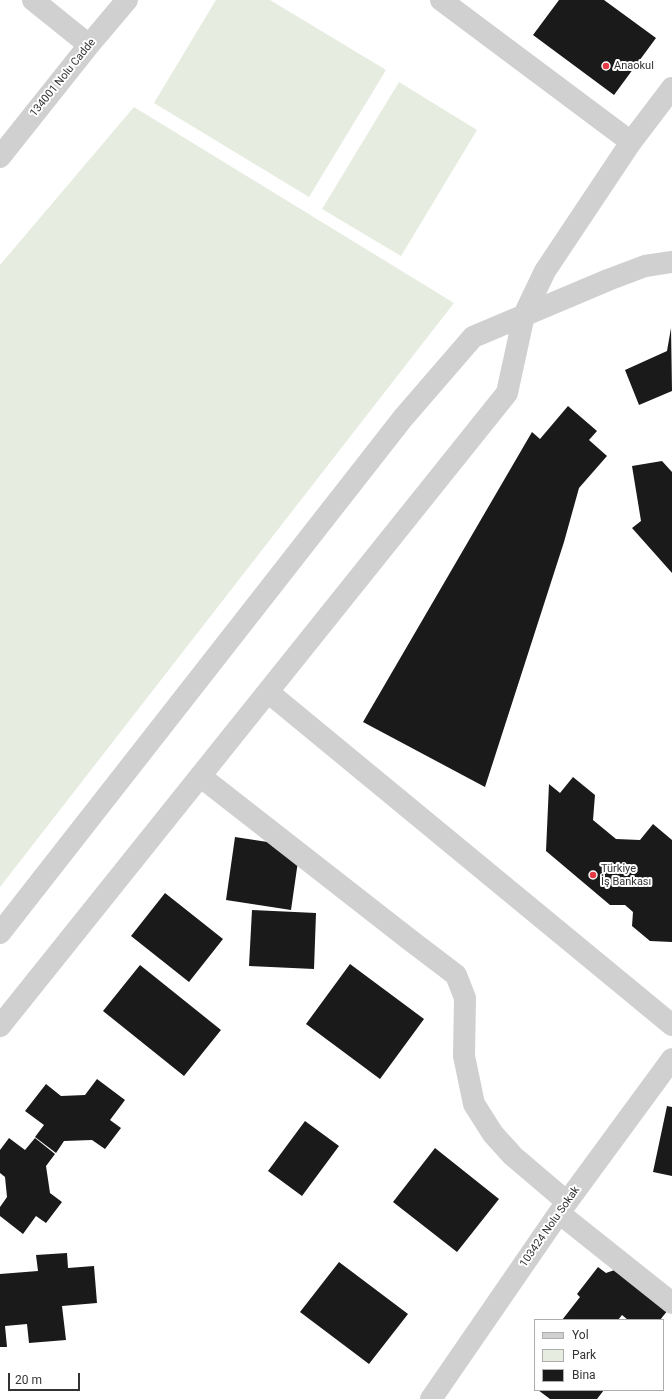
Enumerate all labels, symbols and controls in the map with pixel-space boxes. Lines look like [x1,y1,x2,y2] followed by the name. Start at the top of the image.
[27,36,99,120] street label: 134001 Nolu Cadde
[614,59,654,73] place label: Anaokul
[601,61,611,71] marker: Anaokul
[601,862,651,888] place label: Türkiye İş Bankası
[588,870,598,880] marker: Türkiye İş Bankası
[517,1184,583,1270] street label: 103424 Nolu Sokak
[534,1319,664,1391] legend
[572,1328,589,1342] text: Yol
[572,1348,596,1362] text: Park
[10,1365,82,1391] scale bar
[572,1368,596,1382] text: Bina
[15,1373,42,1387] text: 20 m

